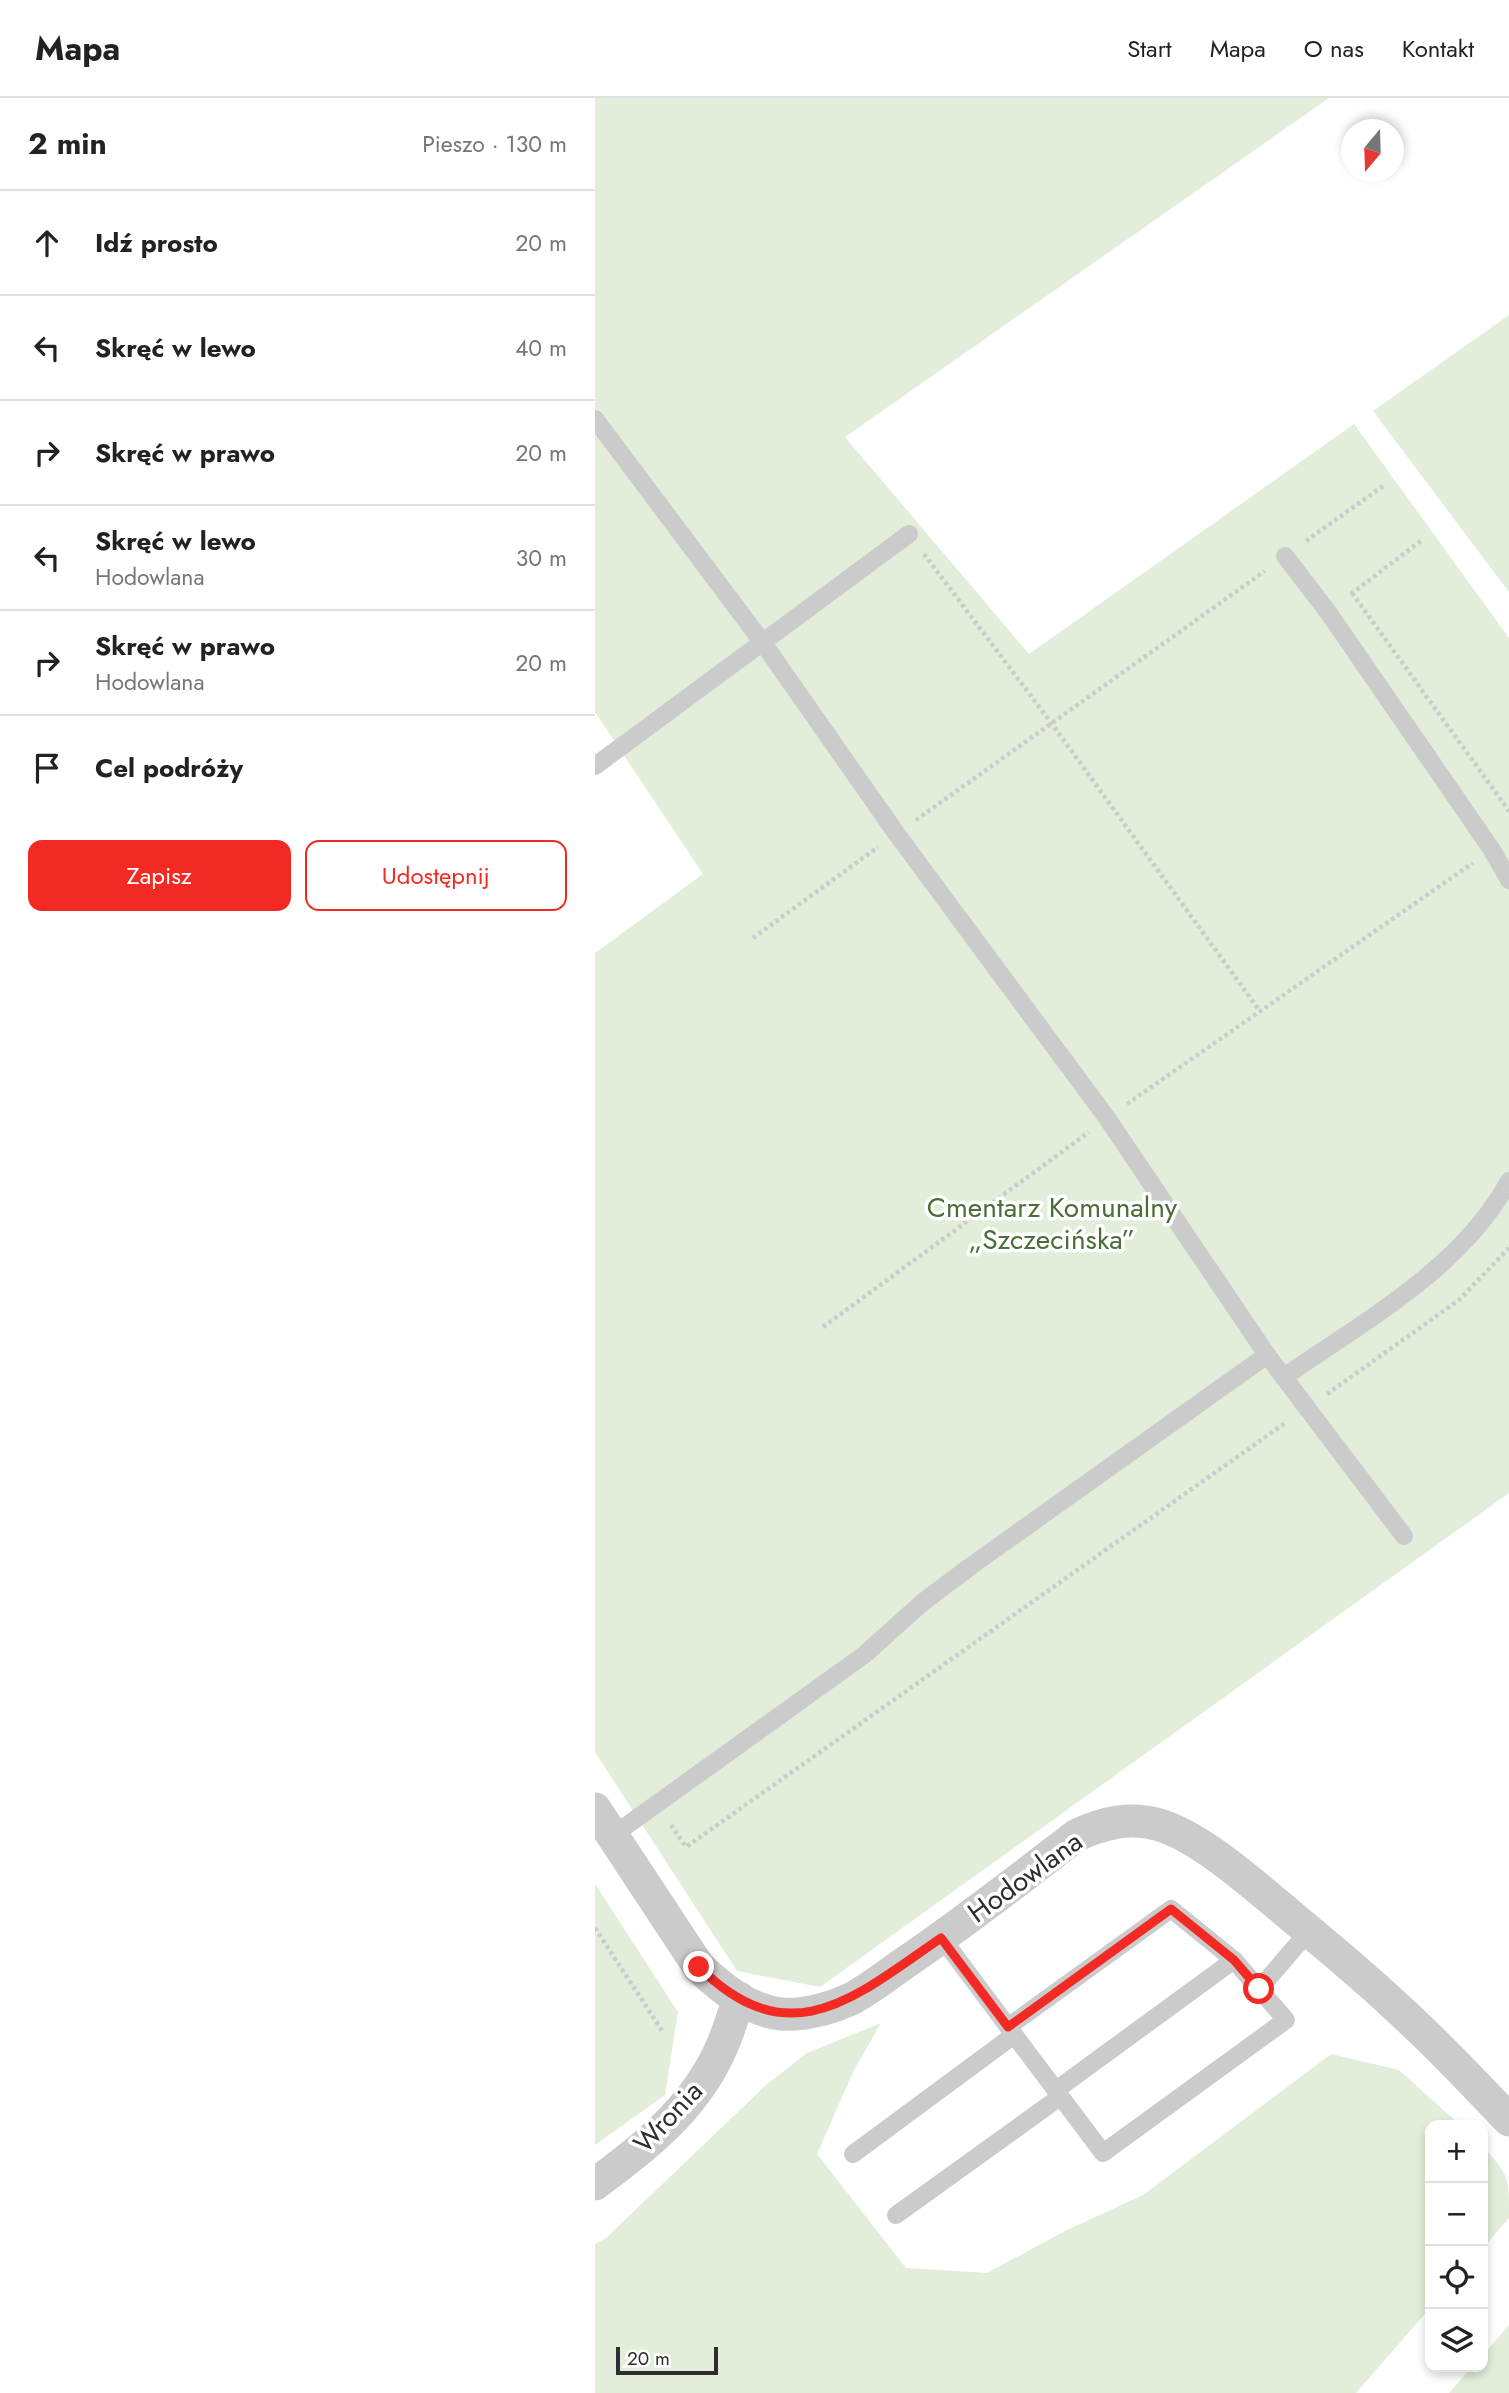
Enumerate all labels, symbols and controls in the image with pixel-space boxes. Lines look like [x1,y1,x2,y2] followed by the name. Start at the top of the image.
[35,25,120,72] text: Mapa
[1127,31,1172,66] text: Start
[1210,31,1266,66] text: Mapa
[1304,31,1364,66] text: O nas
[1402,31,1474,66] text: Kontakt
[1341,119,1404,182] north arrow
[28,122,107,165] text: 2 min
[422,127,567,161] text: Pieszo · 130 m
[28,224,66,262] icon: ahead
[95,224,218,262] text: Idź prosto
[515,226,567,260] text: 20 m
[28,329,66,367] icon: left
[95,329,256,367] text: Skręć w lewo
[515,331,567,365] text: 40 m
[28,434,66,472] icon: right
[95,434,275,472] text: Skręć w prawo
[515,436,567,470] text: 20 m
[95,522,256,560] text: Skręć w lewo
[28,539,66,577] icon: left
[516,541,567,575] text: 30 m
[95,560,204,594] text: Hodowlana
[95,627,275,665] text: Skręć w prawo
[28,644,66,682] icon: right
[515,646,567,680] text: 20 m
[95,665,204,699] text: Hodowlana
[28,749,66,787] icon: arrive
[95,749,243,787] text: Cel podróży
[28,840,291,911] button: Zapisz
[305,840,567,911] button: Udostępnij
[927,1187,1178,1260] park label: Cmentarz Komunalny „Szczecińska”
[959,1821,1091,1933] street label: Hodowlana
[683,1951,714,1982] route end
[1243,1973,1274,2004] route start
[624,2072,712,2162] street label: Wronia
[1425,2120,1488,2372] map controls
[1425,2120,1488,2183] button: +
[1425,2183,1488,2246] button: −
[1425,2246,1488,2309] button: locate
[1425,2309,1488,2372] button: layers
[616,2344,717,2376] scale bar
[627,2345,670,2372] text: 20 m

